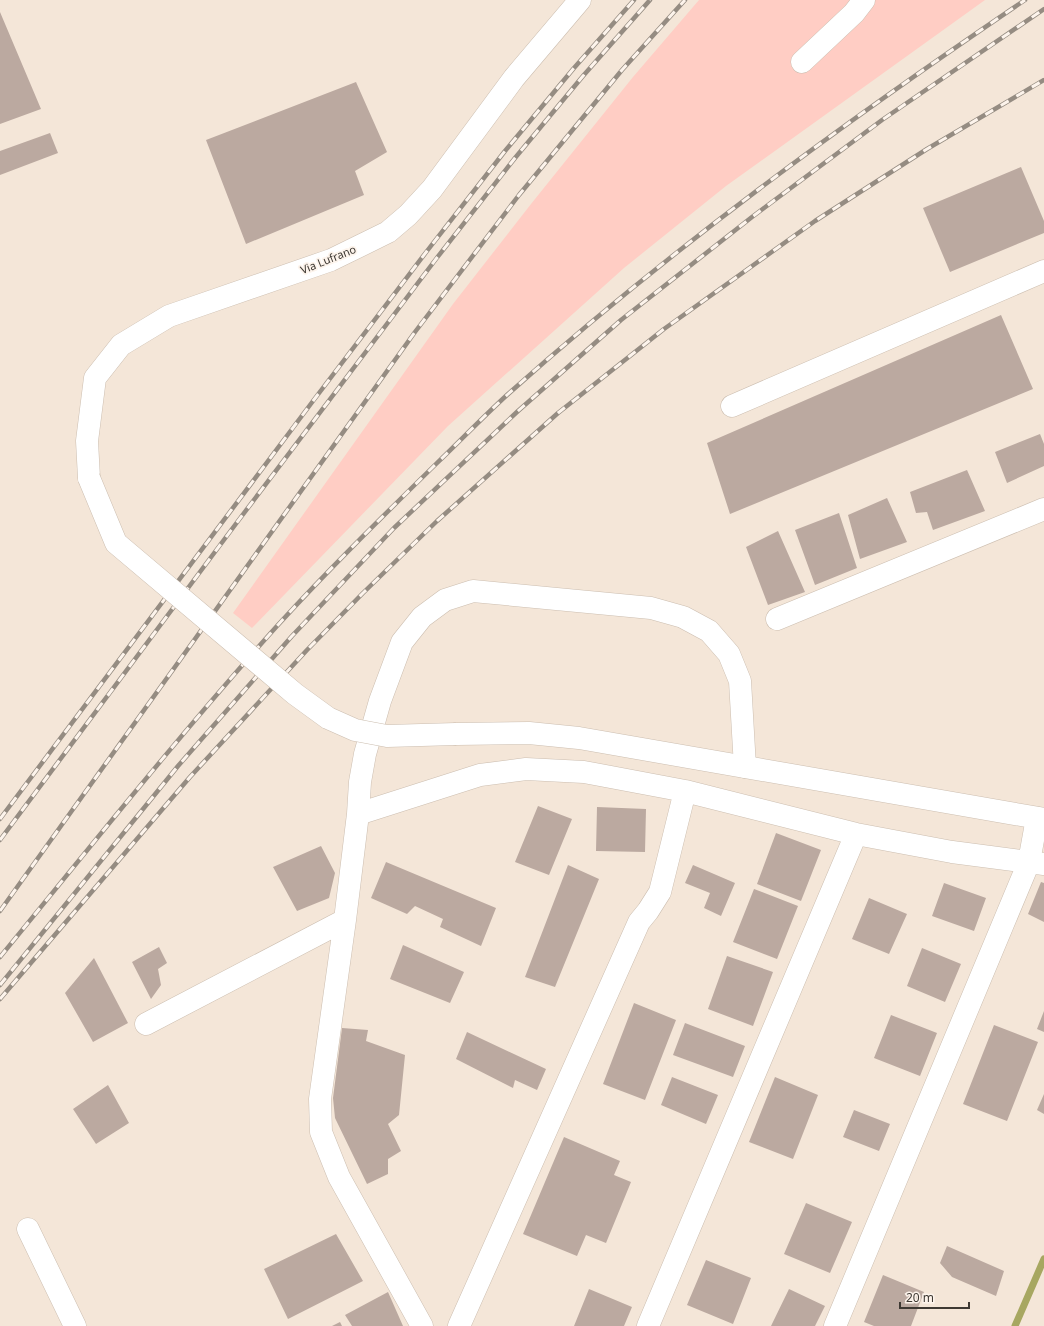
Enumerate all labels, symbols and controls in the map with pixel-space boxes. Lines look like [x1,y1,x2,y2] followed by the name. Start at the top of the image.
[298,241,358,277] street label: Via Lufrano
[900,1284,969,1310] scale bar
[906,1289,934,1306] text: 20 m

